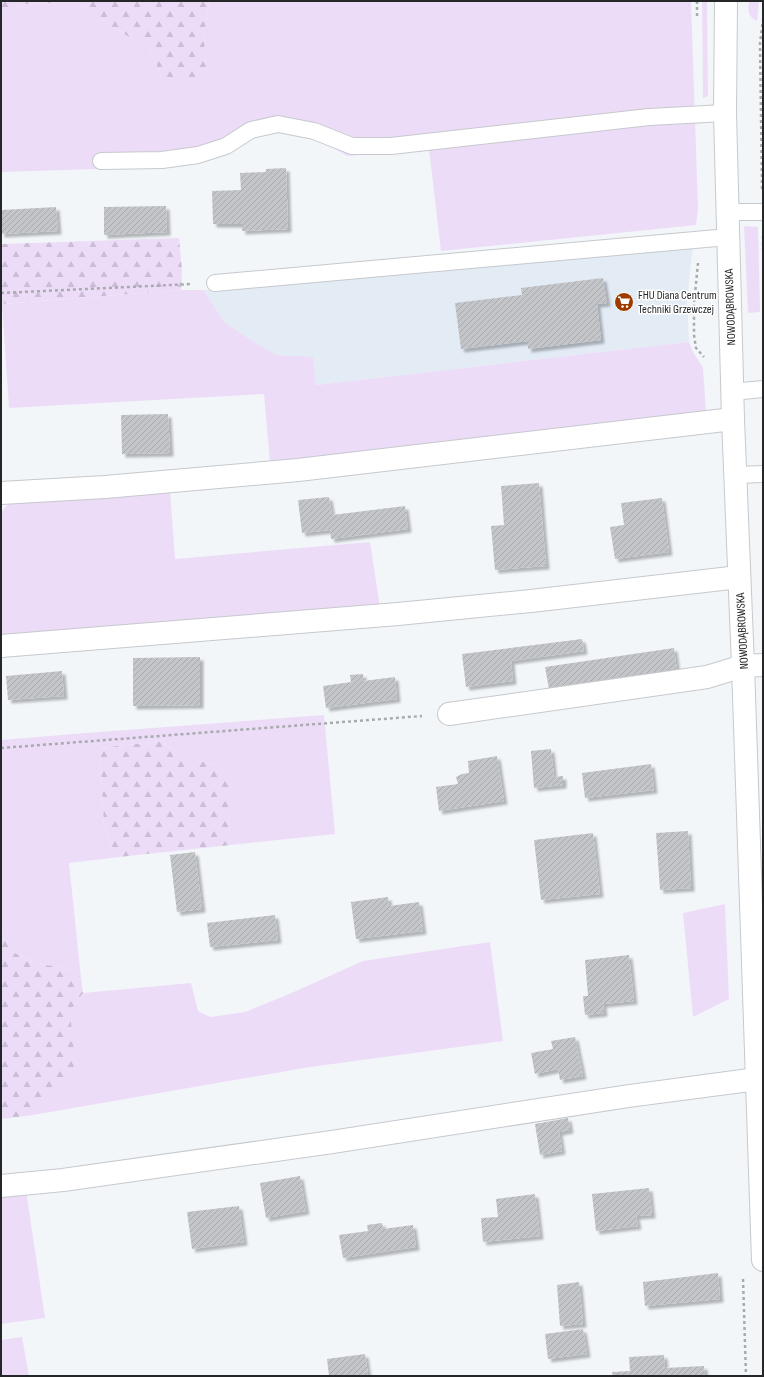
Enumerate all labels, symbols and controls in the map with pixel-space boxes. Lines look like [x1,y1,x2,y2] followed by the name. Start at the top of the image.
[722,268,739,346] street label: NOWODĄBROWSKA
[638,288,717,317] place label: FHU Diana Centrum Techniki Grzewczej
[613,291,635,313] supermarket icon: FHU Diana Centrum Techniki Grzewczej
[733,591,752,670] street label: NOWODĄBROWSKA

